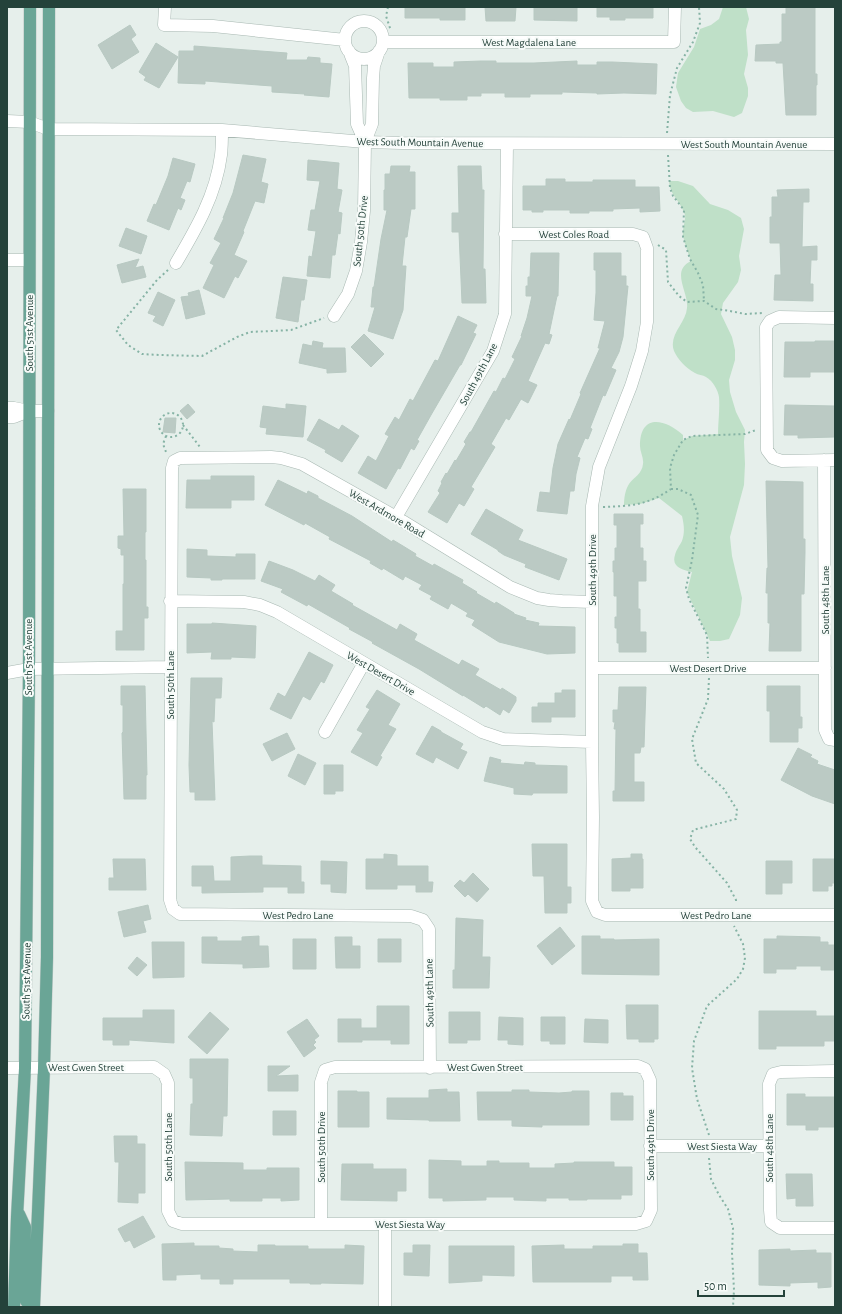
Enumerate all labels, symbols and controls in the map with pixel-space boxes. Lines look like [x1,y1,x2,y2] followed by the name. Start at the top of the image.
[482,37,576,48] street label: West Magdalena Lane
[357,136,483,149] street label: West South Mountain Avenue
[681,139,807,150] street label: West South Mountain Avenue
[351,195,370,267] street label: South 50th Drive
[539,229,609,240] street label: West Coles Road
[24,295,35,371] street label: South 51st Avenue
[457,341,499,407] street label: South 49th Lane
[347,487,427,540] street label: West Ardmore Road
[587,534,598,606] street label: South 49th Drive
[820,566,831,634] street label: South 48th Lane
[23,619,34,695] street label: South 51st Avenue
[345,649,417,697] street label: West Desert Drive
[165,651,176,719] street label: South 50th Lane
[670,663,746,674] street label: West Desert Drive
[263,910,333,921] street label: West Pedro Lane
[681,910,751,921] street label: West Pedro Lane
[20,942,33,1020] street label: South 51st Avenue
[423,958,436,1027] street label: South 49th Lane
[48,1062,124,1073] street label: West Gwen Street
[447,1062,523,1073] street label: West Gwen Street
[645,1109,656,1181] street label: South 49th Drive
[316,1111,327,1183] street label: South 50th Drive
[163,1113,174,1181] street label: South 50th Lane
[764,1114,775,1182] street label: South 48th Lane
[687,1141,757,1152] street label: West Siesta Way
[375,1219,445,1230] street label: West Siesta Way
[698,1272,784,1298] scale bar
[704,1280,727,1292] text: 50 m

